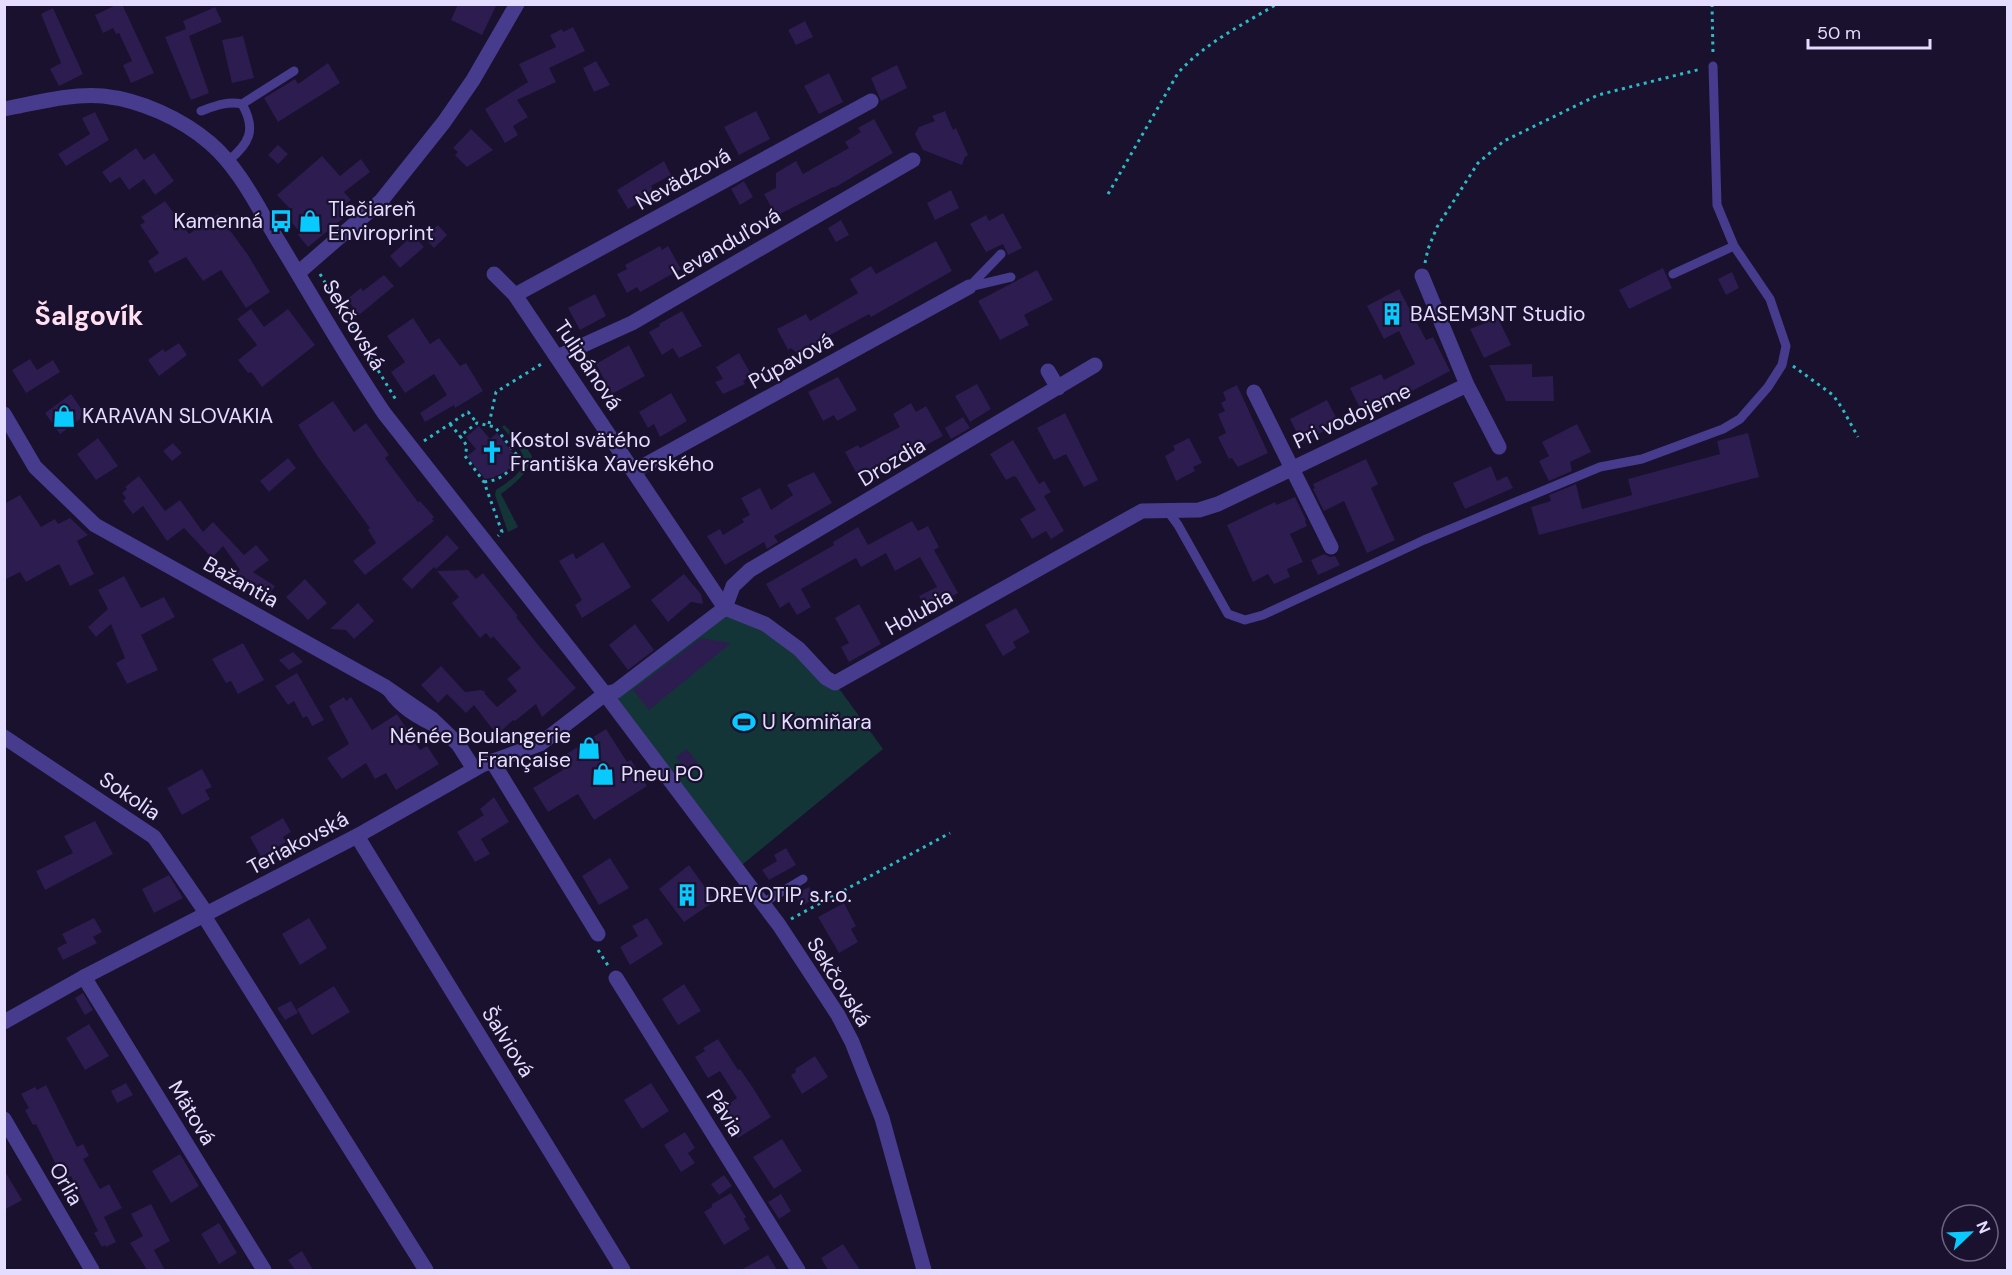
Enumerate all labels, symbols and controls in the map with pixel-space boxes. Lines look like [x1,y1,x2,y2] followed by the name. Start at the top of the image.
[1808,12,1930,50] scale bar
[1817,21,1861,45] text: 50 m
[630,141,736,217] street label: Nevädzová
[328,195,434,247] place label: Tlačiareň Enviroprint
[666,201,786,287] street label: Levanduľová
[174,207,263,235] place label: Kamenná
[268,208,294,234] bus stop icon: Kamenná
[297,208,323,234] shop icon: Tlačiareň Enviroprint
[316,275,392,375] street label: Sekčovská
[35,298,144,333] district label: Šalgovík
[1410,300,1585,328] place label: BASEM3NT Studio
[1379,301,1405,327] building icon: BASEM3NT Studio
[548,314,628,416] street label: Tulipánová
[744,326,838,396] street label: Púpavová
[1289,376,1415,455] street label: Pri vodojeme
[82,402,273,430] place label: KARAVAN SLOVAKIA
[51,403,77,429] shop icon: KARAVAN SLOVAKIA
[510,426,714,478] place label: Kostol svätého Františka Xaverského
[853,431,931,493] street label: Drozdia
[479,439,505,465] church icon: Kostol svätého Františka Xaverského
[198,550,284,614] street label: Bažantia
[880,582,958,642] street label: Holubia
[762,708,872,736] place label: U Komiňara
[731,709,757,735] sports icon: U Komiňara
[390,722,571,774] place label: Nénée Boulangerie Française
[576,735,602,761] shop icon: Nénée Boulangerie Française
[621,760,703,788] place label: Pneu PO
[590,761,616,787] shop icon: Pneu PO
[94,765,166,827] street label: Sokolia
[243,805,353,881] street label: Teriakovská
[705,881,852,909] place label: DREVOTIP, s.r.o.
[674,882,700,908] building icon: DREVOTIP, s.r.o.
[800,932,878,1032] street label: Sekčovská
[475,1001,541,1083] street label: Šalviová
[162,1076,222,1150] street label: Mätová
[700,1084,750,1142] street label: Pávia
[43,1157,89,1211] street label: Orlia
[1940,1203,2000,1263] north arrow
[1971,1218,1995,1237] text: N

